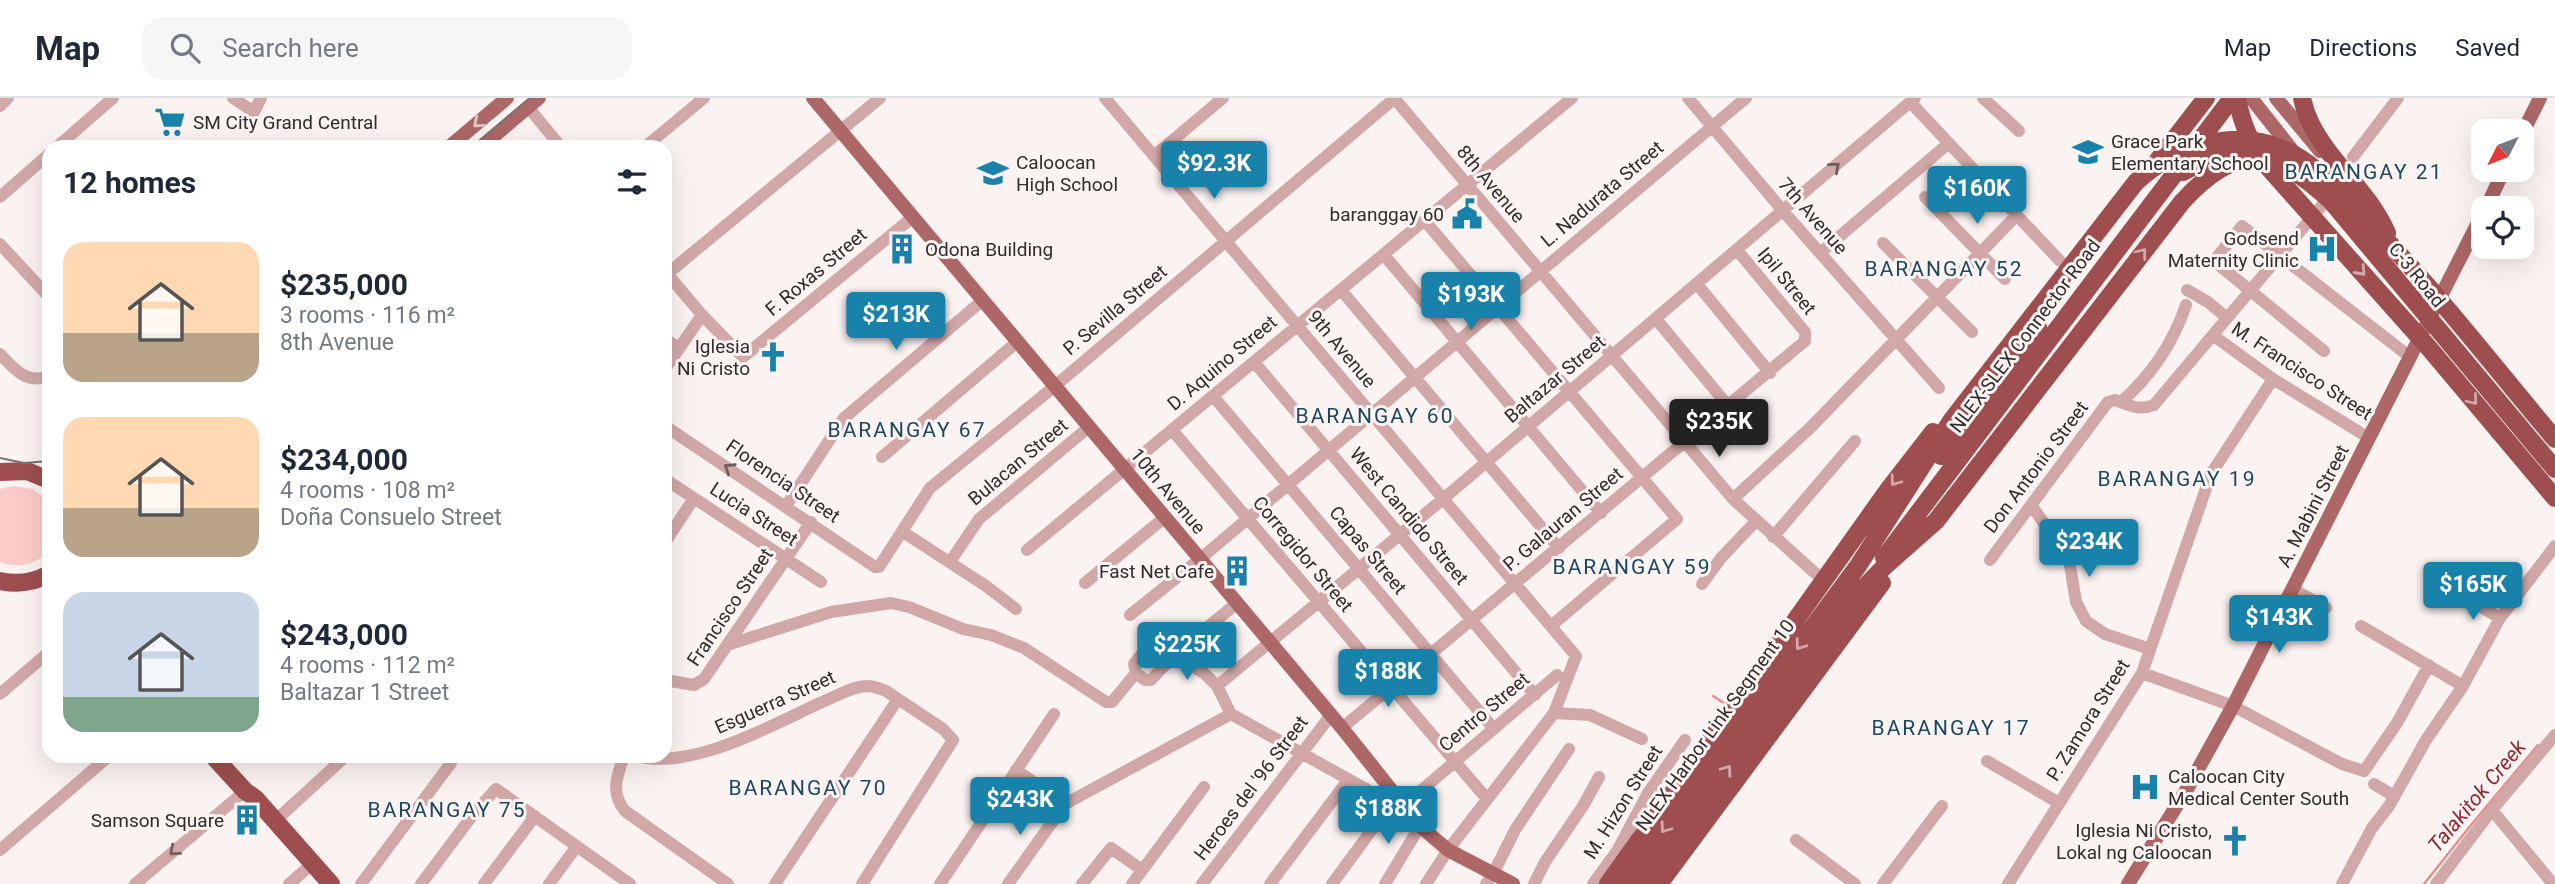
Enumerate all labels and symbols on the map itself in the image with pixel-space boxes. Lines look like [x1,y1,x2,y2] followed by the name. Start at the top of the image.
[153,105,187,139] supermarket icon: SM City Grand Central
[193,111,378,134] place label: SM City Grand Central
[474,114,486,127] one-way arrow
[2471,119,2534,182] north arrow
[2111,130,2269,175] place label: Grace Park Elementary School
[2071,135,2105,169] school or university icon: Grace Park Elementary School
[1536,136,1668,252] street label: L. Nadurata Street
[1157,141,1271,201] pin: $92.3K
[1452,141,1530,227] street label: 8th Avenue
[1016,151,1118,196] place label: Caloocan High School
[976,156,1010,190] school or university icon: Caloocan High School
[2285,160,2443,184] district label: BARANGAY 21
[1826,163,1839,175] one-way arrow
[1928,166,2026,226] pin: $160K
[1773,173,1853,259] street label: 7th Avenue
[1450,197,1484,231] public building icon: baranggay 60
[1330,203,1444,226] place label: baranggay 60
[761,223,871,321] street label: F. Roxas Street
[2168,227,2299,272] place label: Godsend Maternity Clinic
[885,232,919,266] building icon: Odona Building
[2305,232,2339,266] hospital icon: Godsend Maternity Clinic
[1945,235,2105,437] street label: NLEX-SLEX Connector Road
[925,238,1053,261] place label: Odona Building
[2384,238,2450,312] street label: C-3 Road
[1753,243,1821,319] street label: Ipil Street
[2134,249,2147,261] one-way arrow
[1865,257,2023,281] district label: BARANGAY 52
[1059,260,1171,360] street label: P. Sevilla Street
[2352,263,2365,276] one-way arrow
[1422,272,1520,332] pin: $193K
[847,292,945,352] pin: $213K
[1303,306,1381,392] street label: 9th Avenue
[1163,311,1281,415] street label: D. Aquino Street
[2227,317,2377,425] street label: M. Francisco Street
[1500,330,1610,428] street label: Baltazar Street
[677,335,750,380] place label: Iglesia Ni Cristo
[756,340,790,374] church icon: Iglesia Ni Cristo
[2465,392,2477,405] one-way arrow
[1979,397,2093,537] street label: Don Antonio Street
[1670,400,1768,459] pin: $235K
[1296,404,1454,428] district label: BARANGAY 60
[964,414,1072,510] street label: Bulacan Street
[828,418,986,442] district label: BARANGAY 67
[722,434,844,528] street label: Florencia Street
[2272,441,2354,571] street label: A. Mabini Street
[1125,443,1211,539] street label: 10th Avenue
[1345,443,1473,589] street label: West Candido Street
[1498,462,1628,576] street label: P. Galauran Street
[724,464,737,476] one-way arrow
[2098,467,2256,491] district label: BARANGAY 19
[1891,473,1903,486] one-way arrow
[706,477,802,551] street label: Lucia Street
[1248,491,1358,617] street label: Corregidor Street
[1324,501,1412,599] street label: Capas Street
[2040,519,2138,579] pin: $234K
[682,544,778,670] street label: Francisco Street
[1220,554,1254,588] building icon: Fast Net Cafe
[1553,555,1711,579] district label: BARANGAY 59
[1099,560,1214,583] place label: Fast Net Cafe
[2424,562,2522,622] pin: $165K
[2230,596,2328,655] pin: $143K
[1631,615,1799,835] street label: NLEX Harbor Link Segment 10
[1138,622,1236,682] pin: $225K
[1796,637,1808,650] one-way arrow
[1339,650,1437,709] pin: $188K
[2041,655,2135,785] street label: P. Zamora Street
[711,665,839,739] street label: Esguerra Street
[1434,667,1534,757] street label: Centro Street
[1189,711,1313,865] street label: Heroes del '96 Street
[1872,716,2030,740] district label: BARANGAY 17
[2423,735,2531,857] water label: Talakitok Creek
[1579,741,1667,863] street label: M. Hizon Street
[1718,765,1731,778] one-way arrow
[2168,765,2349,810] place label: Caloocan City Medical Center South
[2128,770,2162,804] hospital icon: Caloocan City Medical Center South
[729,776,887,800] district label: BARANGAY 70
[971,778,1069,837] pin: $243K
[1339,786,1437,846] pin: $188K
[368,798,526,822] district label: BARANGAY 75
[230,803,264,837] building icon: Samson Square
[91,809,224,832] place label: Samson Square
[2056,819,2212,864] place label: Iglesia Ni Cristo, Lokal ng Caloocan
[1660,820,1673,833] one-way arrow
[2218,824,2252,858] church icon: Iglesia Ni Cristo, Lokal ng Caloocan
[169,843,182,855] one-way arrow

